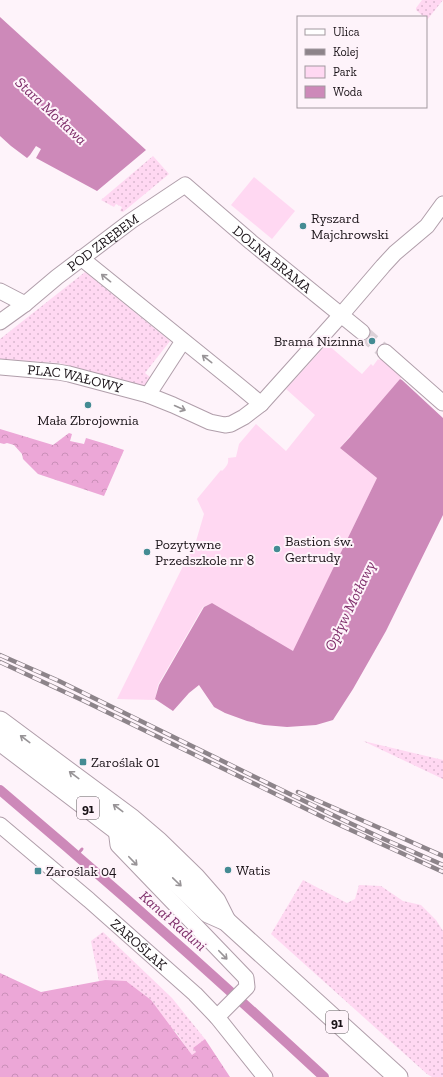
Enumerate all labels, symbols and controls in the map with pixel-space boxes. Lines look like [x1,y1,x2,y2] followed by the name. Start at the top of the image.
[297,16,427,108] legend
[333,25,360,39] text: Ulica
[333,45,358,60] text: Kolej
[333,65,358,79] text: Park
[12,73,90,149] water label: Stara Motława
[333,85,362,99] text: Woda
[64,210,142,275] street label: POD ZRĘBEM
[311,210,389,243] place label: Ryszard Majchrowski
[298,221,308,231] marker: Ryszard Majchrowski
[229,222,316,297] street label: DOLNA BRAMA
[100,273,111,282] one-way arrow
[274,333,364,350] place label: Brama Nizinna
[367,336,377,346] marker: Brama Nizinna
[201,355,212,364] one-way arrow
[27,361,125,397] street label: PLAC WAŁOWY
[83,400,93,410] marker: Mała Zbrojownia
[173,405,185,412] one-way arrow
[37,412,139,429] place label: Mała Zbrojownia
[285,533,353,566] place label: Bastion św. Gertrudy
[155,536,254,569] place label: Pozytywne Przedszkole nr 8
[272,544,282,554] marker: Bastion św. Gertrudy
[142,547,152,557] marker: Pozytywne Przedszkole nr 8
[321,558,379,654] water label: Opływ Motławy
[20,735,31,744] one-way arrow
[91,754,160,771] place label: Zaroślak 01
[78,757,88,767] marker: Zaroślak 01
[68,771,79,780] one-way arrow
[77,797,99,819] road number: 91
[112,804,123,812] one-way arrow
[128,856,137,866] one-way arrow
[236,862,270,879] place label: Watis
[46,863,117,880] place label: Zaroślak 04
[223,865,233,875] marker: Watis
[33,866,43,876] marker: Zaroślak 04
[172,878,182,887] one-way arrow
[136,887,210,955] water label: Kanał Raduni
[107,915,170,974] street label: ZAROŚLAK
[219,950,228,960] one-way arrow
[326,1011,348,1033] road number: 91

